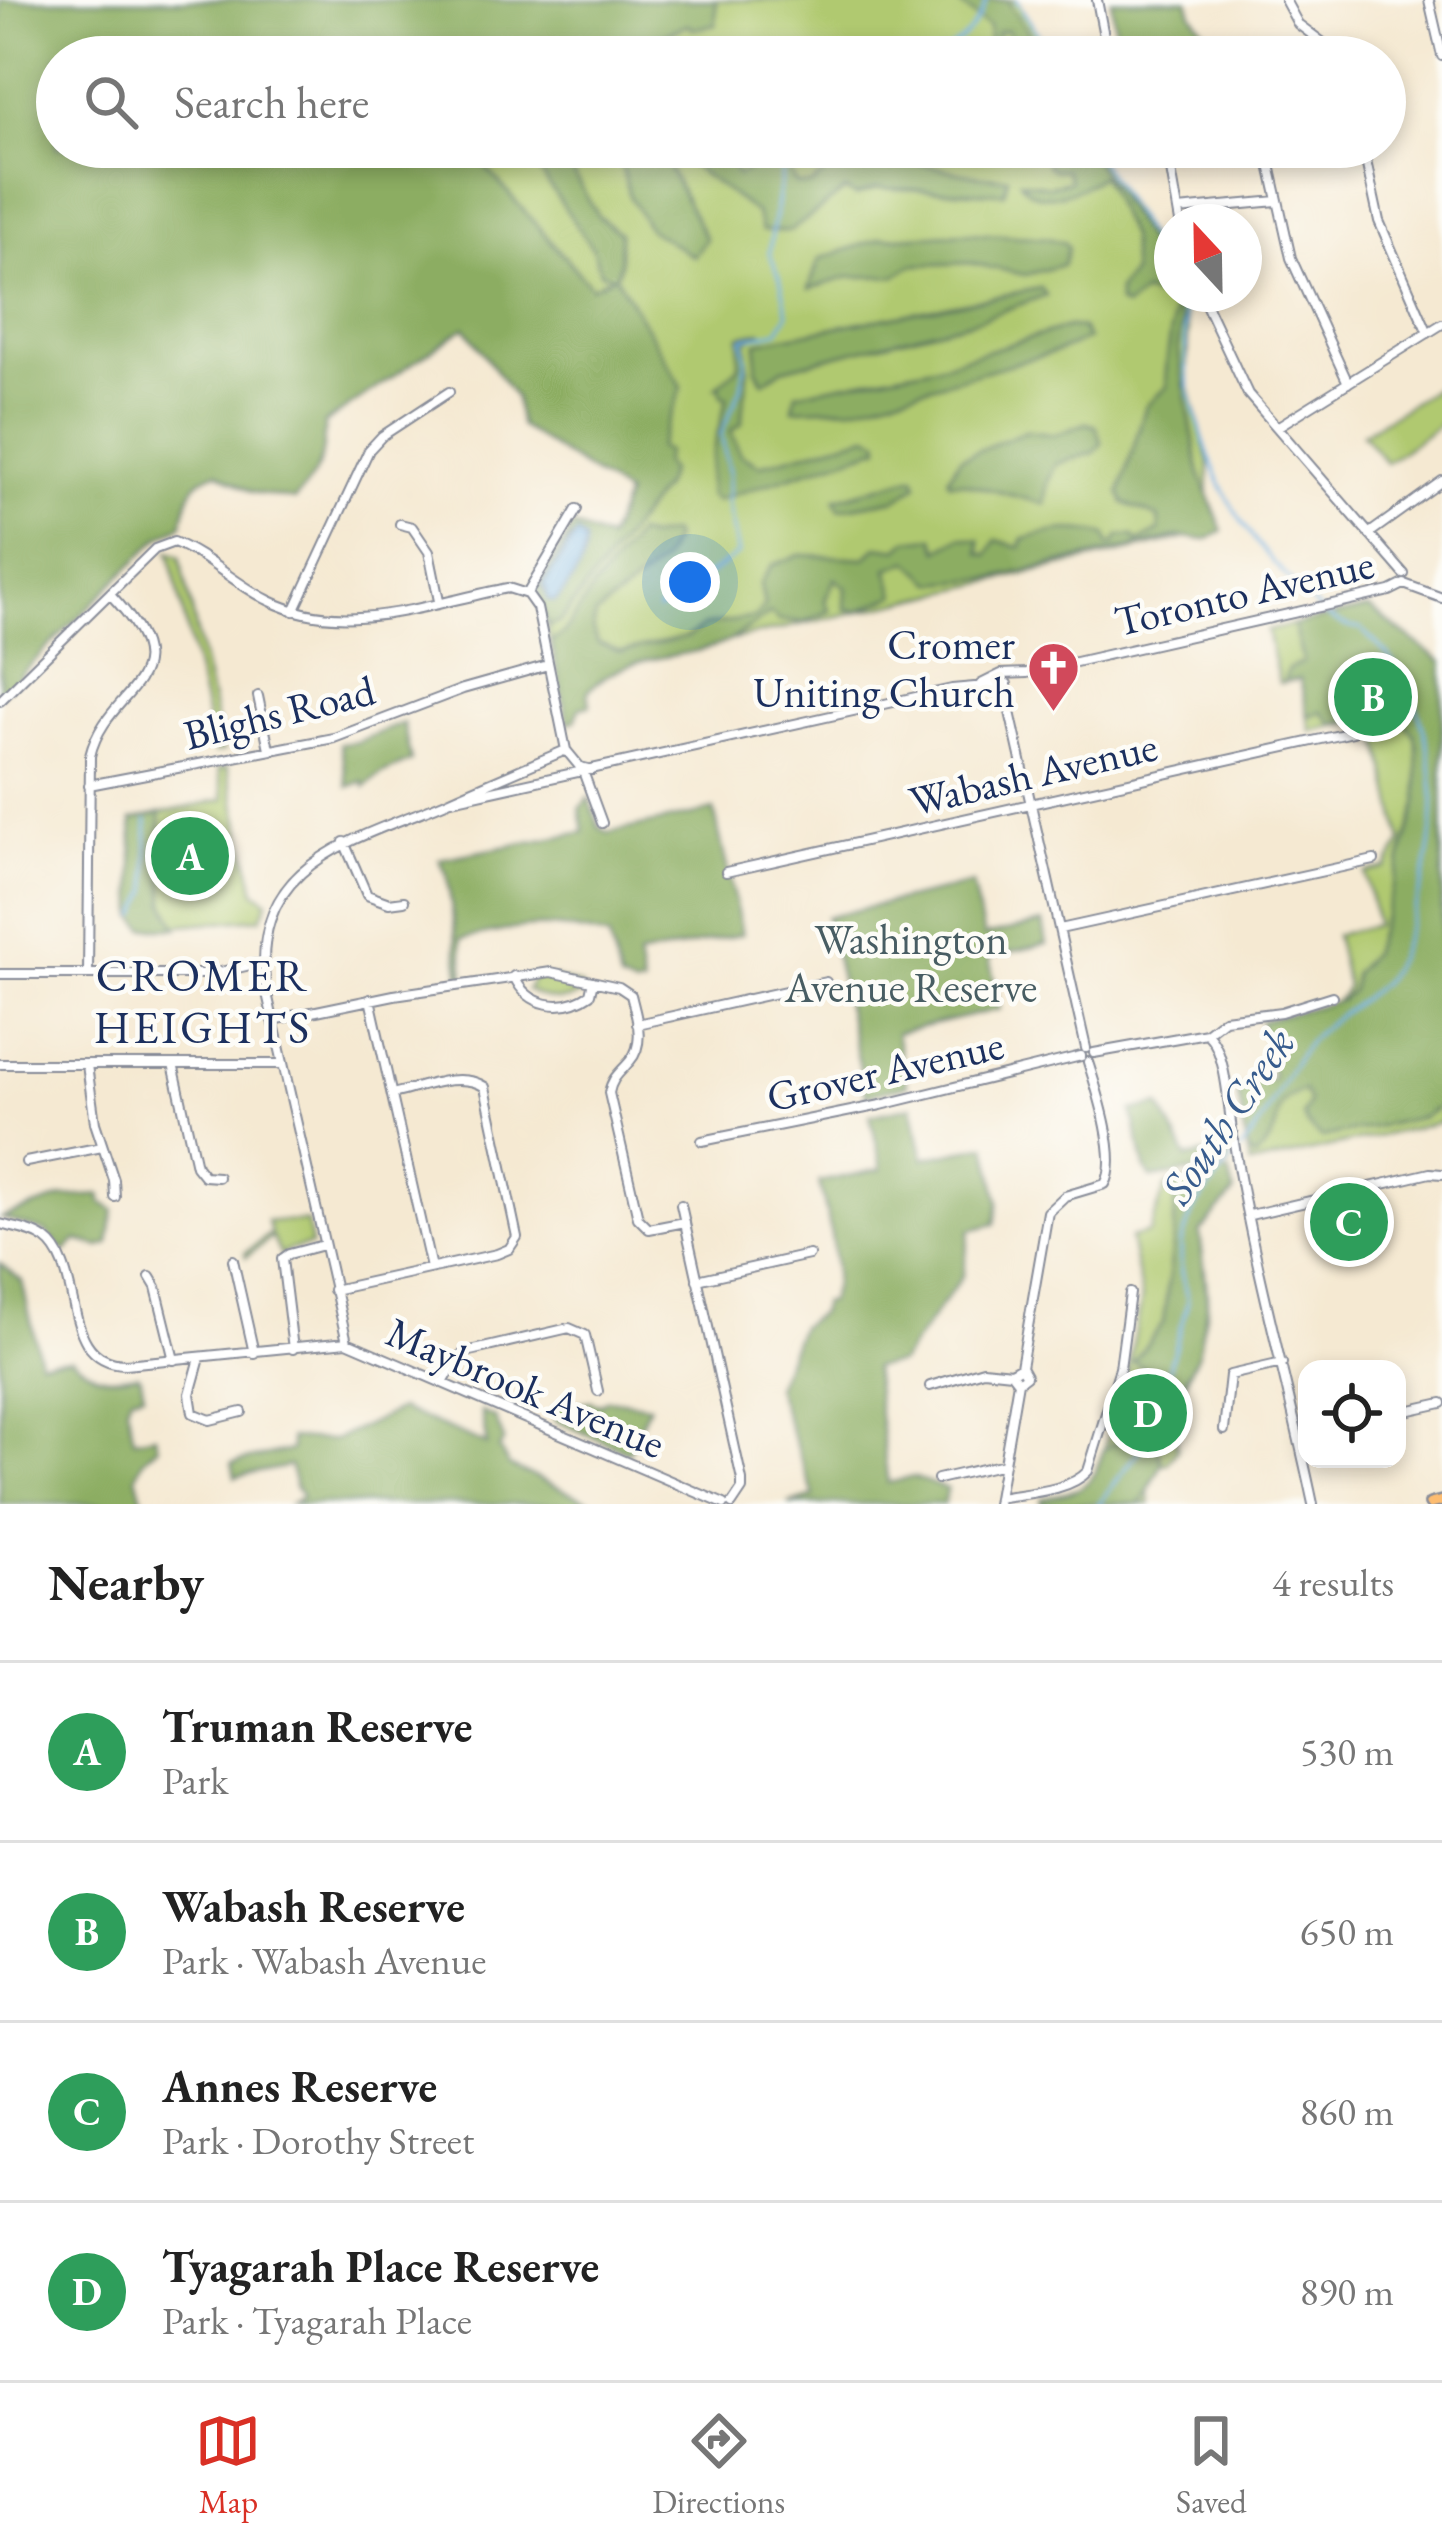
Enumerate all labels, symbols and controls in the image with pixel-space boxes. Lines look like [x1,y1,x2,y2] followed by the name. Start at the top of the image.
[36,36,1406,168] search box
[78,69,144,135] icon: search
[174,73,369,131] text: Search here
[1154,204,1262,312] north arrow
[1109,536,1379,649] street label: Toronto Avenue
[660,552,720,612] your location
[753,617,1015,720] place label: Cromer Uniting Church
[1026,640,1082,714] church icon: Cromer Uniting Church
[1334,652,1412,742] pin: B
[178,662,381,763] street label: Blighs Road
[904,718,1162,829] street label: Wabash Avenue
[151,811,229,901] pin: A
[784,912,1037,1015] park label: Washington Avenue Reserve
[94,946,312,1056] district label: CROMER HEIGHTS
[1147,1016,1307,1215] water label: South Creek
[761,1017,1009,1124] street label: Grover Avenue
[1310,1177,1388,1267] pin: C
[378,1304,673,1471] street label: Maybrook Avenue
[1298,1360,1406,1468] map controls
[1298,1360,1406,1468] button: locate
[1109,1368,1187,1458] pin: D
[48,1549,204,1615] text: Nearby
[1272,1557,1394,1608] text: 4 results
[162,1697,473,1755] text: Truman Reserve
[73,1726,101,1777] text: A
[1300,1726,1394,1777] text: 530 m
[162,1755,228,1806] text: Park
[162,1877,465,1935] text: Wabash Reserve
[75,1906,99,1957] text: B
[1300,1906,1394,1957] text: 650 m
[162,1935,487,1986] text: Park · Wabash Avenue
[162,2057,437,2115] text: Annes Reserve
[73,2086,101,2137] text: C
[1300,2086,1394,2137] text: 860 m
[162,2115,474,2166] text: Park · Dorothy Street
[162,2237,599,2295] text: Tyagarah Place Reserve
[72,2266,102,2317] text: D
[1300,2266,1394,2317] text: 890 m
[162,2295,472,2346] text: Park · Tyagarah Place
[195,2408,261,2523] tab: Map
[652,2408,785,2523] tab: Directions
[1176,2408,1247,2523] tab: Saved

